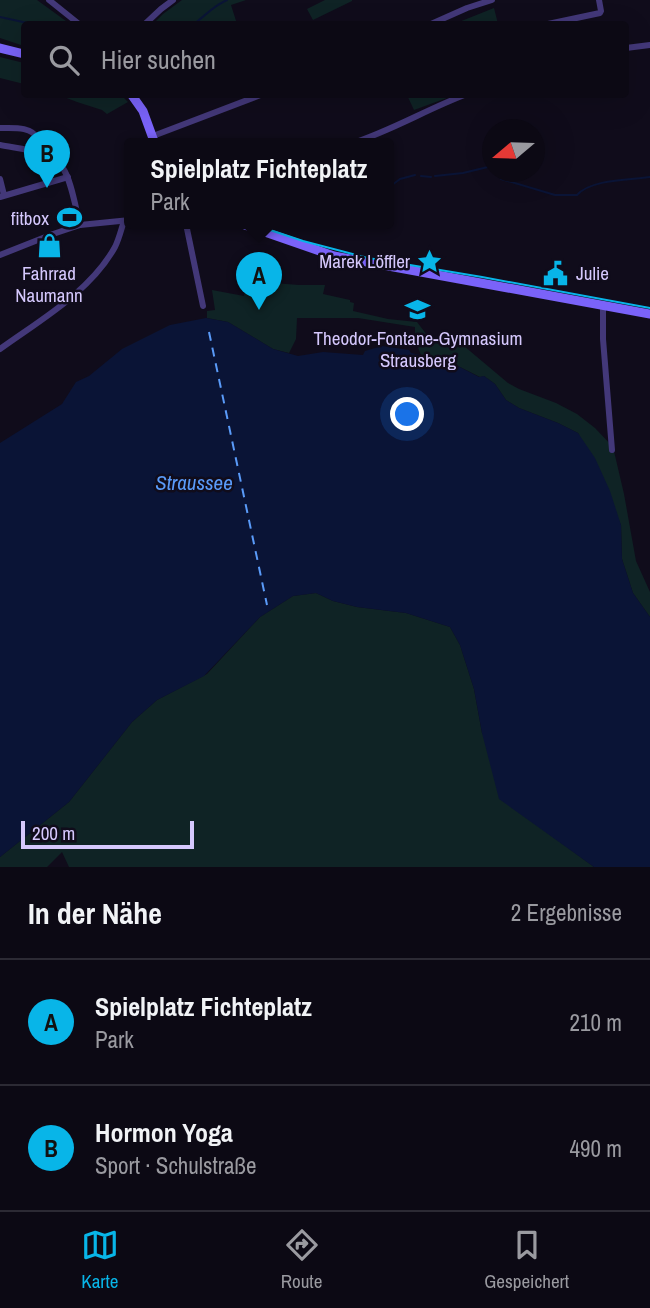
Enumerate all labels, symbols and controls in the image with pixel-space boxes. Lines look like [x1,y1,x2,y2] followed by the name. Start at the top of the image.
[21,21,629,98] search box
[45,41,83,79] icon: search
[101,42,216,77] text: Hier suchen
[482,119,545,182] north arrow
[24,130,70,188] pin: B
[124,138,394,229] popup
[151,151,367,186] text: Spielplatz Fichteplatz
[151,186,189,217] text: Park
[55,204,83,232] sports icon: fitbox
[11,205,49,231] place label: fitbox
[35,231,63,259] shop icon: Fahrrad Naumann
[416,247,444,275] place icon: Marek Löffler
[319,248,411,274] place label: Marek Löffler
[236,252,282,310] pin: A
[542,259,570,287] public building icon: Julie
[15,260,83,308] place label: Fahrrad Naumann
[576,260,609,286] place label: Julie
[404,296,432,324] school or university icon: Theodor-Fontane-Gymnasium Strausberg
[314,325,522,373] place label: Theodor-Fontane-Gymnasium Strausberg
[390,397,424,431] your location
[155,468,233,497] water label: Straussee
[21,818,194,850] scale bar
[32,820,75,846] text: 200 m
[28,893,162,933] text: In der Nähe
[511,897,622,928] text: 2 Ergebnisse
[95,989,312,1024] text: Spielplatz Fichteplatz
[44,1007,58,1038] text: A
[570,1007,622,1038] text: 210 m
[95,1024,134,1055] text: Park
[95,1115,233,1150] text: Hormon Yoga
[44,1133,58,1164] text: B
[570,1133,622,1164] text: 490 m
[95,1150,256,1181] text: Sport · Schulstraße
[81,1226,119,1294] tab: Karte
[281,1226,322,1294] tab: Route
[484,1226,569,1294] tab: Gespeichert

